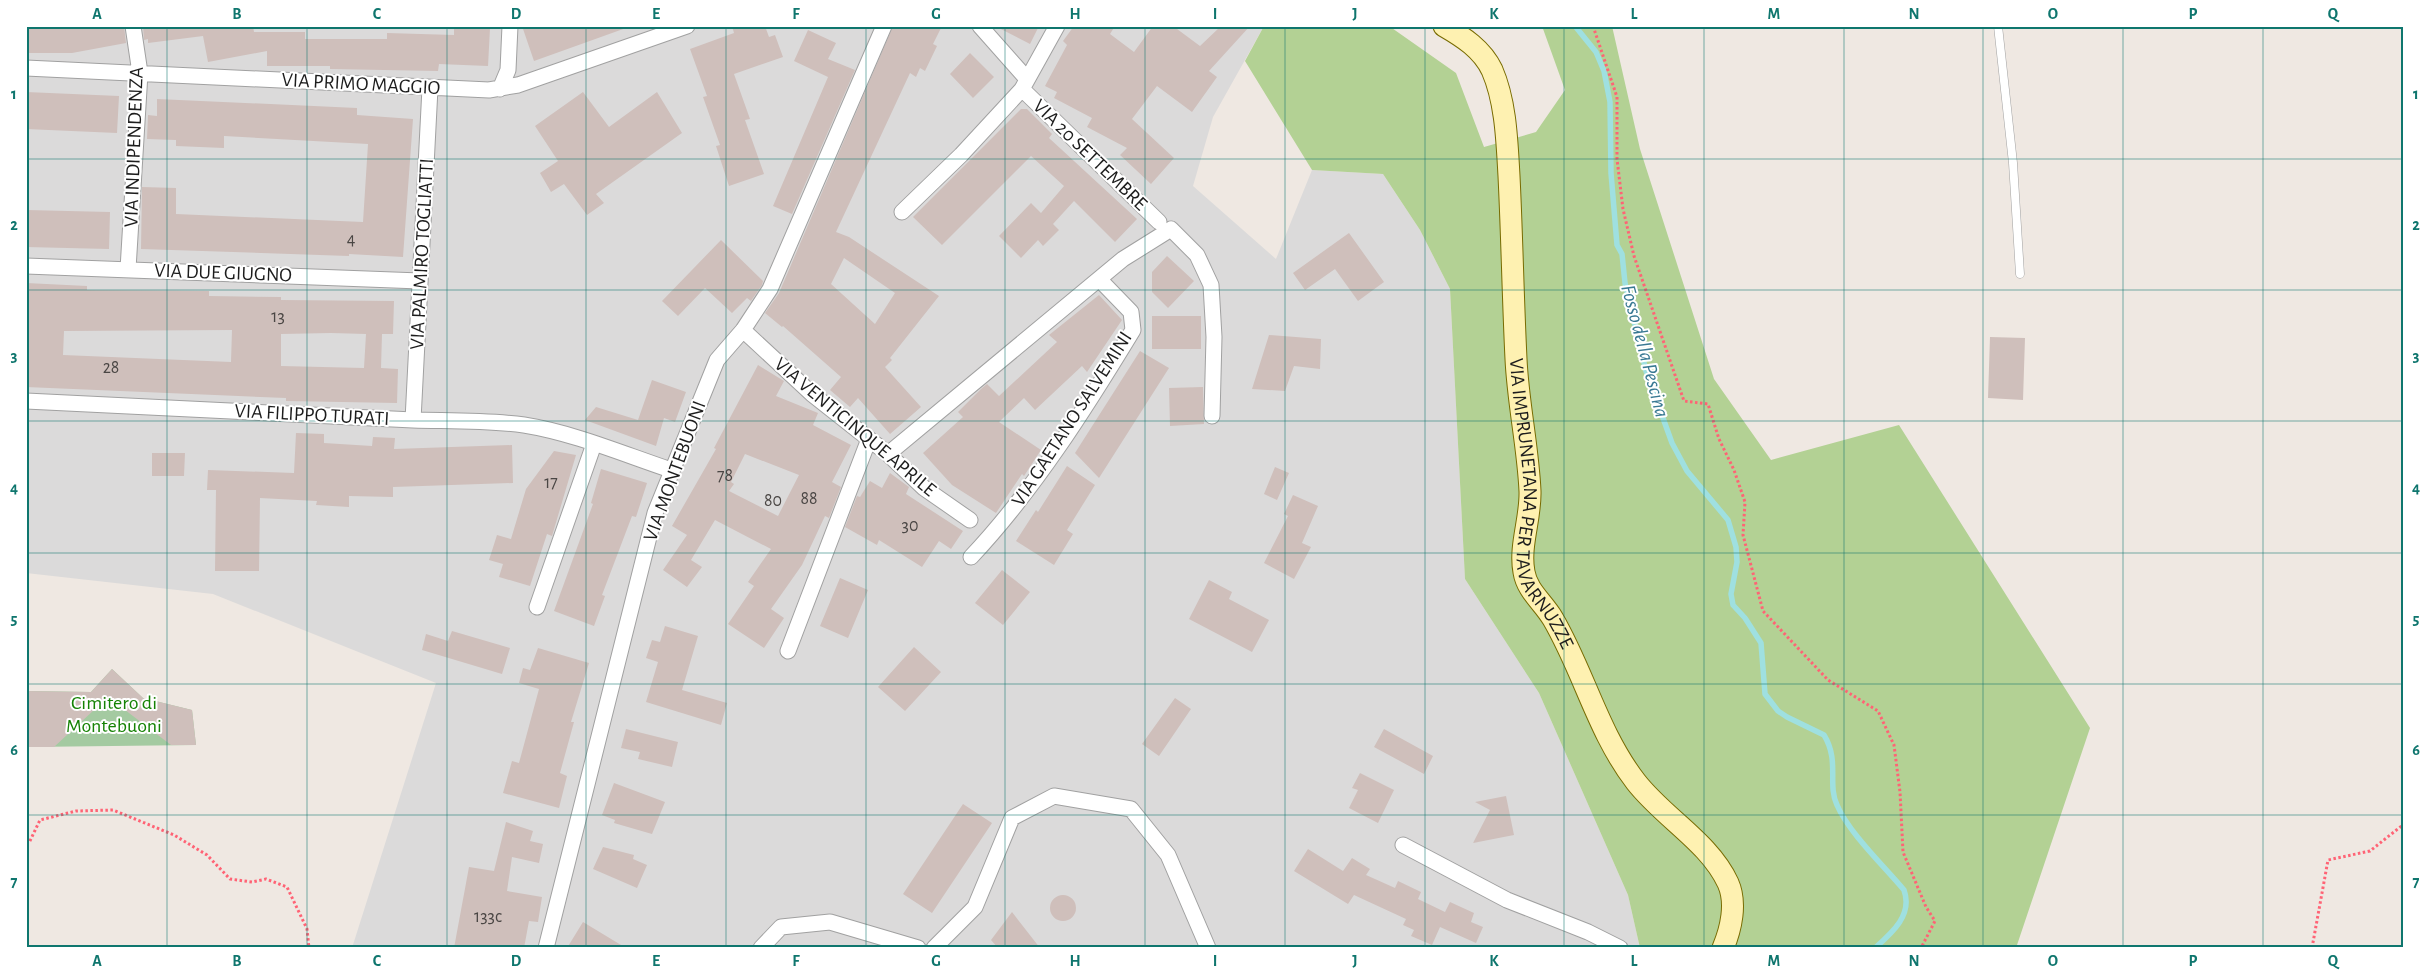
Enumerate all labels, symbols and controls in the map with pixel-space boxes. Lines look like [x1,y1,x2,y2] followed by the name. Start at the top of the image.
[92,6,102,22] text: A
[232,6,242,22] text: B
[373,6,382,22] text: C
[511,6,522,22] text: D
[652,6,660,22] text: E
[792,6,800,22] text: F
[931,6,941,22] text: G
[1069,6,1081,22] text: H
[1213,6,1217,22] text: I
[1352,6,1358,22] text: J
[1489,6,1499,22] text: K
[1631,6,1638,22] text: L
[1768,6,1780,22] text: M
[1908,6,1920,22] text: N
[2048,6,2058,22] text: O
[2189,6,2198,22] text: P
[2328,6,2340,23] text: Q
[121,66,147,228] street label: VIA INDIPENDENZA
[281,70,441,98] street label: VIA PRIMO MAGGIO
[11,86,17,102] text: 1
[2413,86,2419,102] text: 1
[1029,96,1151,215] street label: VIA 20 SETTEMBRE
[407,158,437,350] street label: VIA PALMIRO TOGLIATTI
[10,217,18,233] text: 2
[2412,217,2420,233] text: 2
[347,231,356,249] house number: 4
[154,261,292,285] street label: VIA DUE GIUGNO
[1617,282,1673,420] water label: Fosso della Pescina
[271,308,285,326] house number: 13
[1008,328,1136,510] street label: VIA GAETANO SALVEMINI
[11,348,18,364] text: 3
[2413,348,2420,364] text: 3
[770,354,940,501] street label: VIA VENTICINQUE APRILE
[1506,358,1577,652] street label: VIA IMPRUNETANA PER TAVARNUZZE
[103,359,119,377] house number: 28
[640,398,710,544] street label: VIA MONTEBUONI
[234,401,390,429] street label: VIA FILIPPO TURATI
[717,467,733,485] house number: 78
[544,474,558,492] house number: 17
[10,480,18,496] text: 4
[2412,480,2420,496] text: 4
[800,490,818,508] house number: 88
[764,492,782,510] house number: 80
[902,517,918,535] house number: 30
[11,611,18,627] text: 5
[2413,611,2420,627] text: 5
[66,693,162,736] park label: Cimitero di Montebuoni
[10,742,18,758] text: 6
[2412,742,2420,758] text: 6
[11,874,18,890] text: 7
[2413,874,2420,890] text: 7
[474,908,502,926] house number: 133c
[92,953,102,969] text: A
[232,953,242,969] text: B
[373,953,382,969] text: C
[511,953,522,969] text: D
[652,953,660,969] text: E
[792,953,800,969] text: F
[931,953,941,969] text: G
[1069,953,1081,969] text: H
[1213,953,1217,969] text: I
[1352,953,1358,969] text: J
[1489,953,1499,969] text: K
[1631,953,1638,969] text: L
[1768,953,1780,969] text: M
[1908,953,1920,969] text: N
[2048,953,2058,969] text: O
[2189,953,2198,969] text: P
[2328,953,2340,970] text: Q

